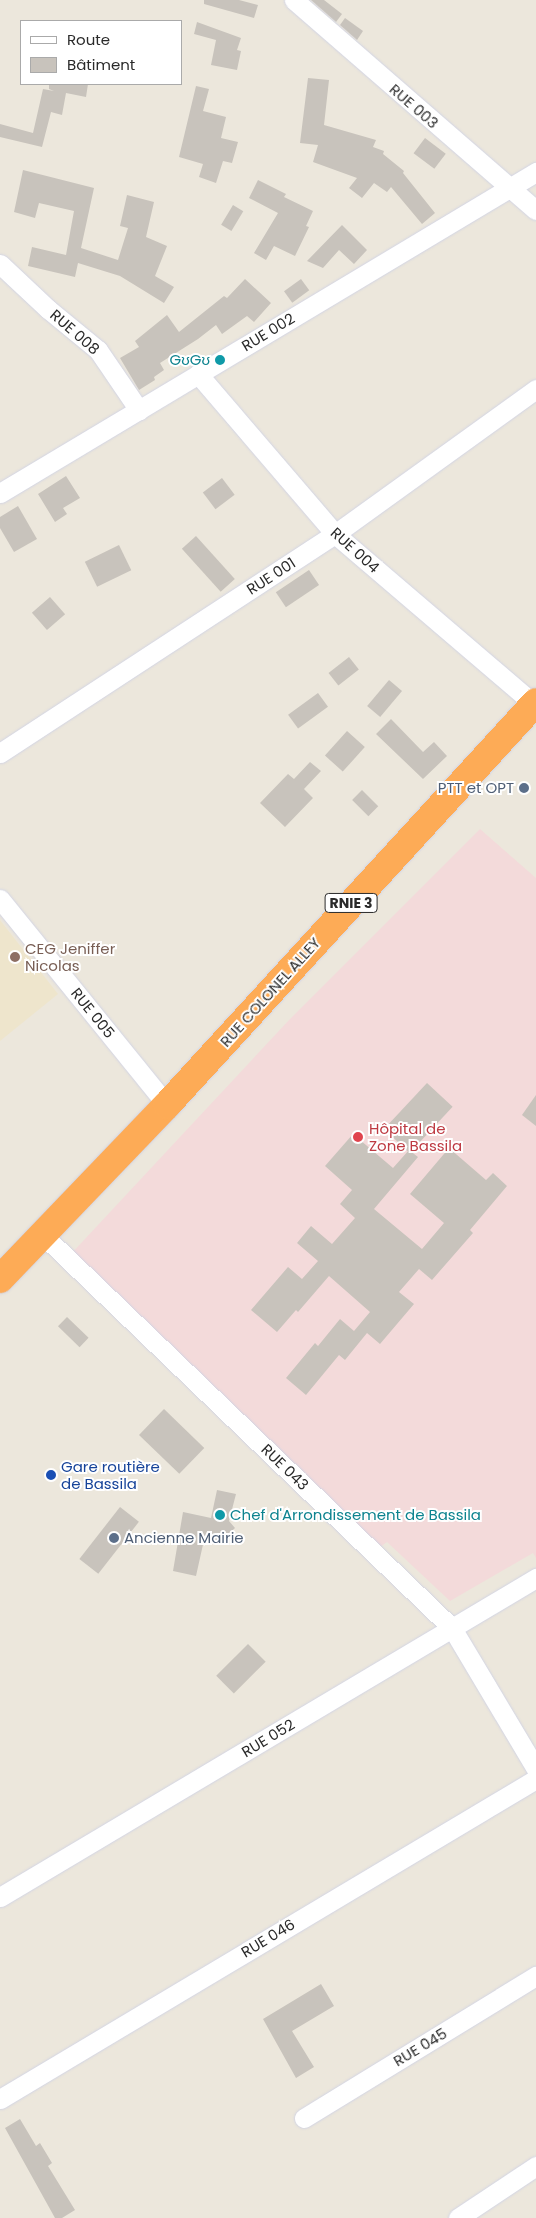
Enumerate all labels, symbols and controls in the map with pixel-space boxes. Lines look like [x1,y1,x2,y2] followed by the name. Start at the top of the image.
[20,20,182,85] legend
[67,29,110,50] text: Route
[67,54,135,75] text: Bâtiment
[386,80,442,132] street label: RUE 003
[47,306,103,358] street label: RUE 008
[238,309,298,355] street label: RUE 002
[170,351,210,369] place label: GʊGʊ
[214,354,226,366] marker: GʊGʊ
[327,523,383,577] street label: RUE 004
[243,554,299,598] street label: RUE 001
[438,779,514,797] place label: PTT et OPT
[518,782,530,794] marker: PTT et OPT
[324,891,378,914] road number: RNIE 3
[216,934,324,1050] street label: RUE COLONEL ALLEY
[25,939,115,974] place label: CEG Jeniffer Nicolas
[9,951,21,963] marker: CEG Jeniffer Nicolas
[67,984,119,1042] street label: RUE 005
[369,1119,462,1154] place label: Hôpital de Zone Bassila
[351,1130,365,1144] marker: Hôpital de Zone Bassila
[258,1440,312,1494] street label: RUE 043
[61,1457,160,1492] place label: Gare routière de Bassila
[45,1469,57,1481] marker: Gare routière de Bassila
[230,1506,481,1524] place label: Chef d'Arrondissement de Bassila
[214,1509,226,1521] marker: Chef d'Arrondissement de Bassila
[124,1529,244,1547] place label: Ancienne Mairie
[108,1532,120,1544] marker: Ancienne Mairie
[238,1715,298,1761] street label: RUE 052
[238,1915,298,1961] street label: RUE 046
[390,2024,450,2070] street label: RUE 045

